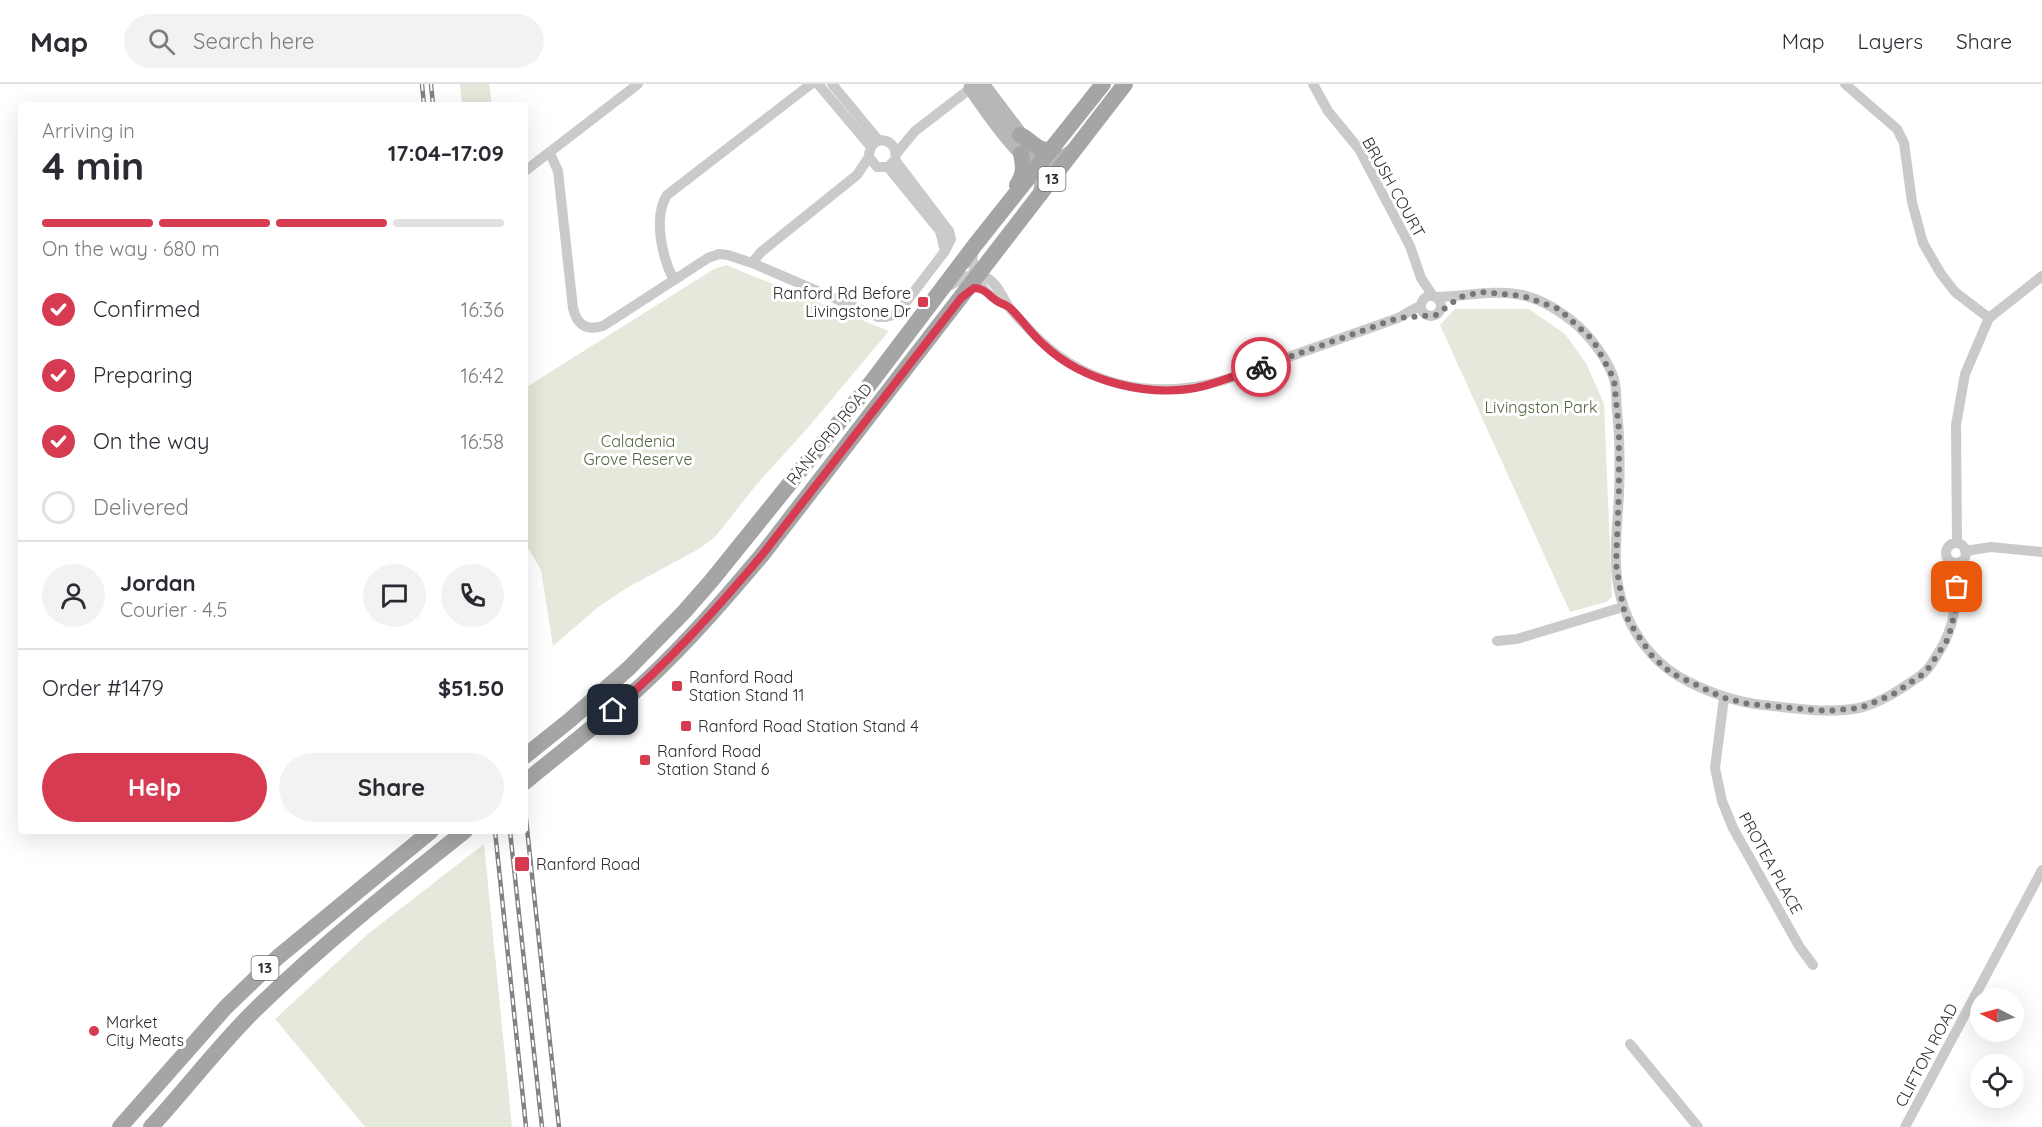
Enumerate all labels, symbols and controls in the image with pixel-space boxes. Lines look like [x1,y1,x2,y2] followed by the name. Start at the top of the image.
[124,14,544,68] search box
[30,24,88,59] text: Map
[145,25,178,58] icon: search
[193,27,315,55] text: Search here
[1782,28,1825,54] text: Map
[1858,28,1923,54] text: Layers
[1956,28,2012,54] text: Share
[42,118,135,143] text: Arriving in
[1358,133,1430,241] street label: BRUSH COURT
[388,139,504,167] text: 17:04–17:09
[42,141,144,190] text: 4 min
[1038,167,1066,191] road number: 13
[42,236,220,261] text: On the way · 680 m
[773,283,911,321] place label: Ranford Rd Before Livingstone Dr
[42,293,75,326] icon: check
[93,295,200,323] text: Confirmed
[916,295,930,309] marker: Ranford Rd Before Livingstone Dr
[461,297,504,322] text: 16:36
[1231,337,1291,397] courier
[1245,351,1278,384] icon: bike
[42,359,75,392] icon: check
[93,361,193,389] text: Preparing
[460,363,504,388] text: 16:42
[782,379,876,489] street label: RANFORD ROAD
[1485,397,1597,417] park label: Livingston Park
[42,425,75,458] icon: check
[93,427,209,455] text: On the way
[460,429,504,454] text: 16:58
[584,431,692,469] park label: Caladenia Grove Reserve
[93,493,189,521] text: Delivered
[1931,561,1982,612] pin
[42,564,105,627] button: person
[363,564,426,627] button: chat
[441,564,504,627] button: phone
[120,569,196,597] text: Jordan
[1940,570,1973,603] icon: bag
[120,597,227,622] text: Courier · 4.5
[689,667,805,705] place label: Ranford Road Station Stand 11
[42,674,164,702] text: Order #1479
[438,674,504,702] text: $51.50
[670,679,684,693] marker: Ranford Road Station Stand 11
[587,684,638,735] pin
[596,693,629,726] icon: home
[698,716,919,736] place label: Ranford Road Station Stand 4
[679,719,693,733] marker: Ranford Road Station Stand 4
[657,741,770,779] place label: Ranford Road Station Stand 6
[42,753,267,822] button: Help
[279,753,504,822] button: Share
[638,753,652,767] marker: Ranford Road Station Stand 6
[1735,809,1807,917] street label: PROTEA PLACE
[536,854,640,874] place label: Ranford Road
[513,855,531,873] marker: Ranford Road
[252,956,278,980] road number: 13
[1970,988,2024,1042] north arrow
[1970,988,2024,1108] map controls
[1890,1000,1962,1110] street label: CLIFTON ROAD
[106,1012,184,1050] place label: Market City Meats
[87,1024,101,1038] marker: Market City Meats
[1970,1054,2024,1108] button: locate

